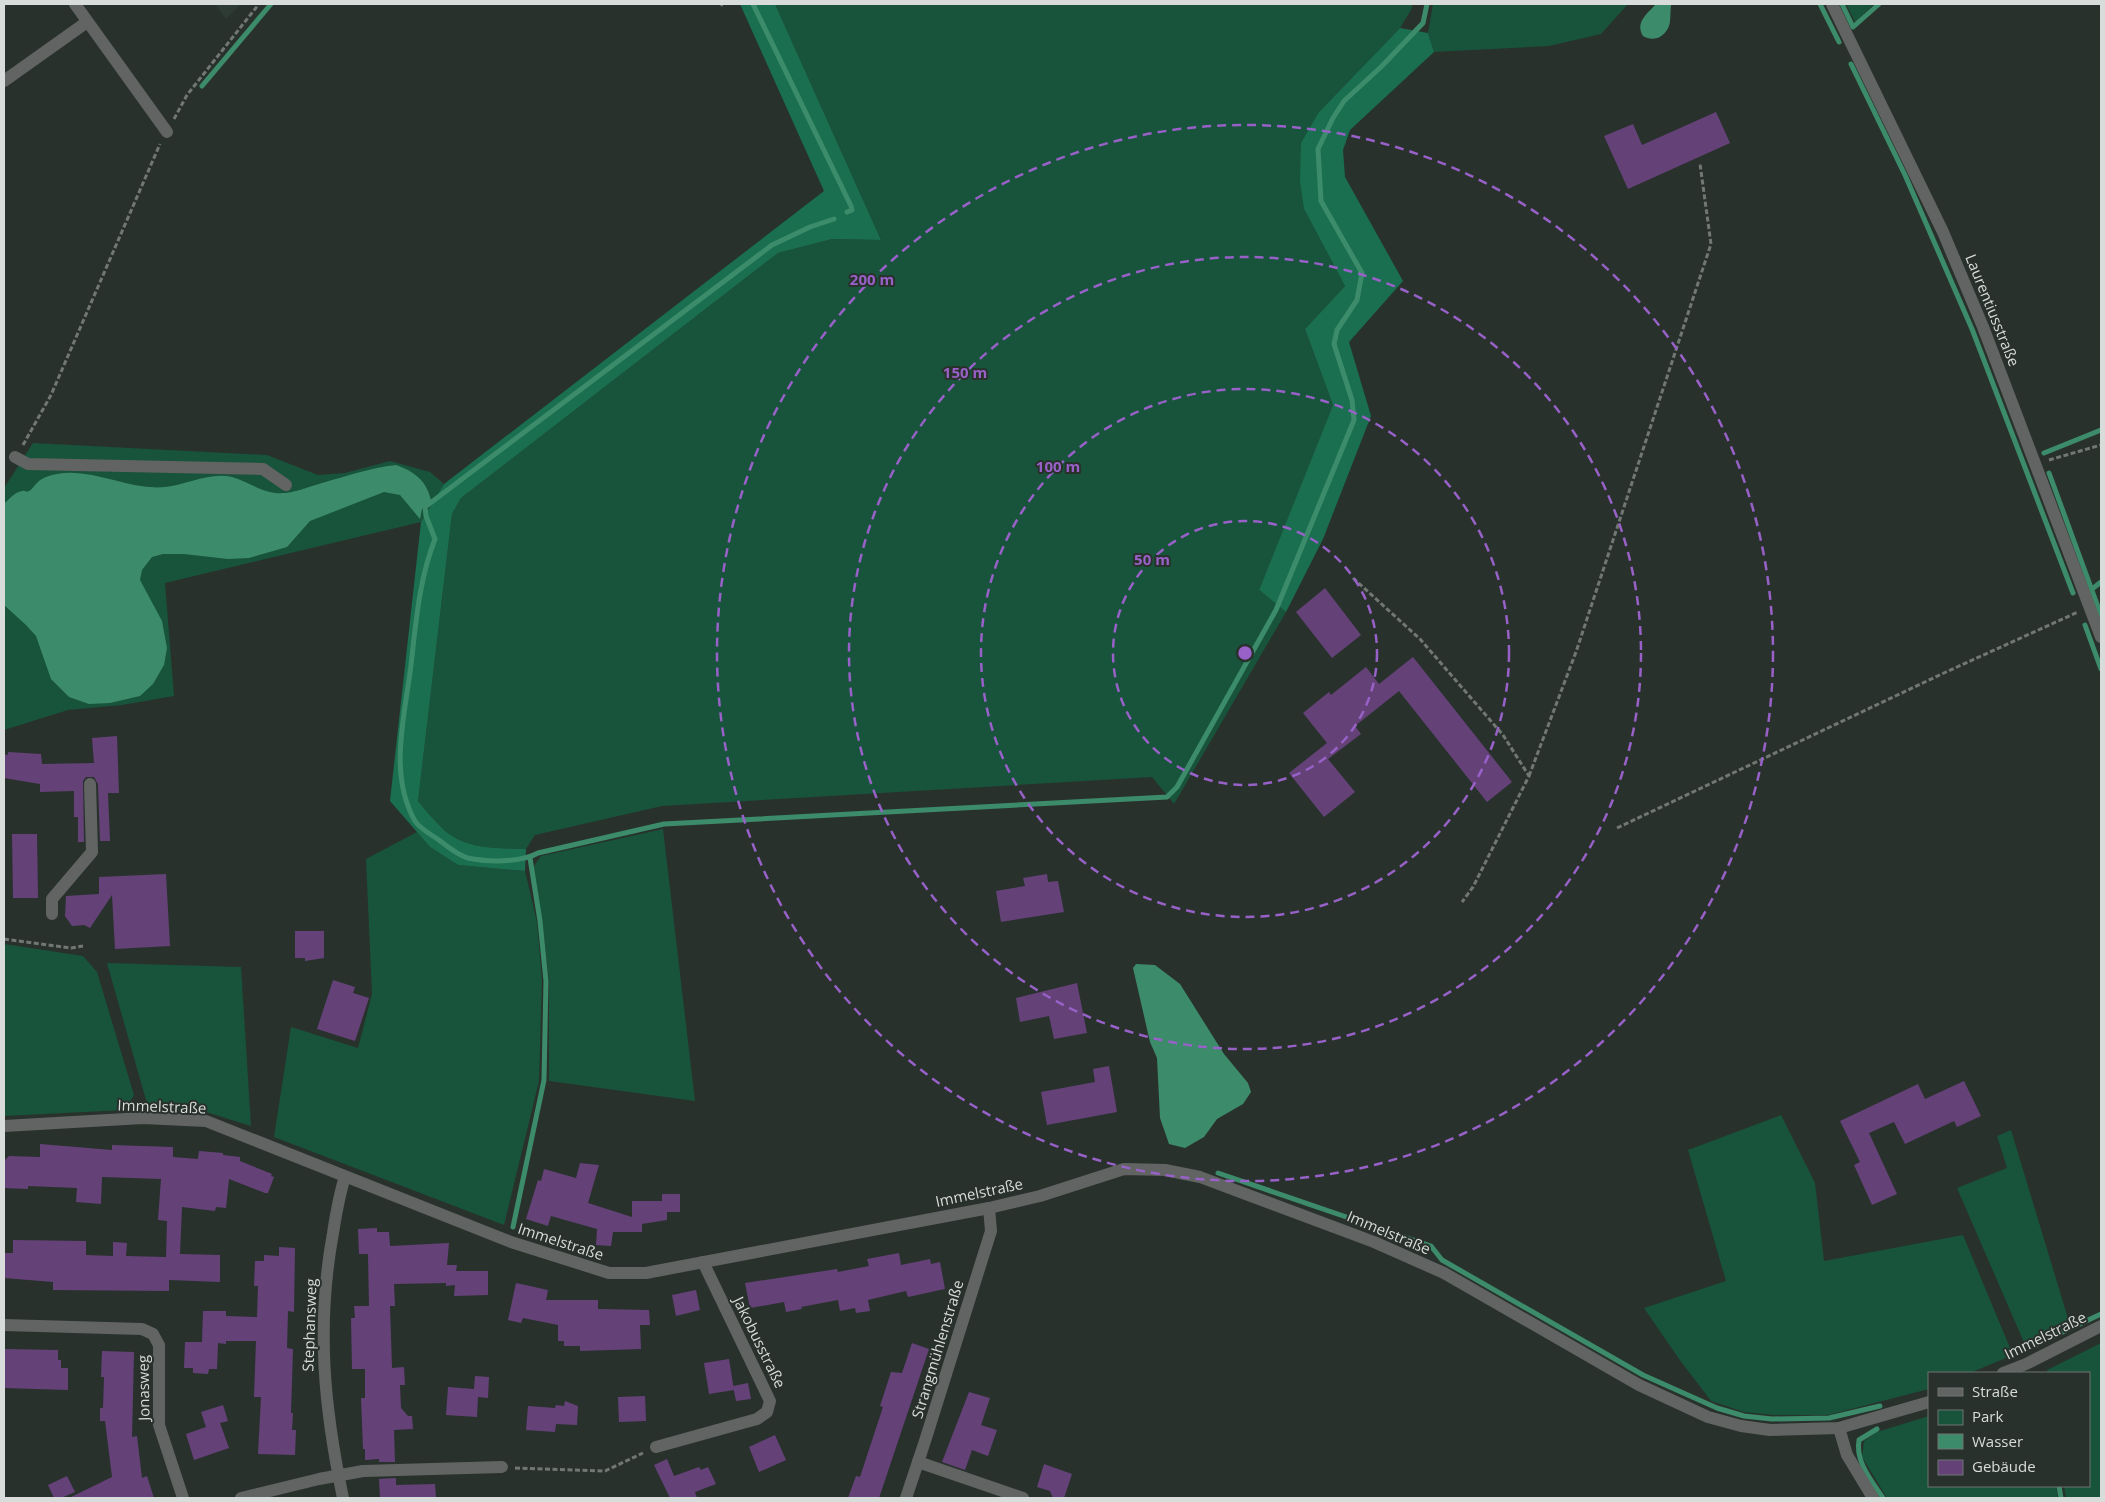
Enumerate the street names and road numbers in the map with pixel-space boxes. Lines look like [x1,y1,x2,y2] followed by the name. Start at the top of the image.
[1961,251,2025,369] street label: Laurentiusstraße
[117,1094,207,1118] street label: Immelstraße
[933,1173,1025,1211] street label: Immelstraße
[1344,1205,1434,1259] street label: Immelstraße
[516,1218,606,1264] street label: Immelstraße
[906,1277,968,1421] street label: Strangmühlenstraße
[297,1278,321,1372] street label: Stephansweg
[728,1291,791,1391] street label: Jakobusstraße
[2001,1307,2089,1363] street label: Immelstraße
[132,1355,154,1423] street label: Jonasweg

